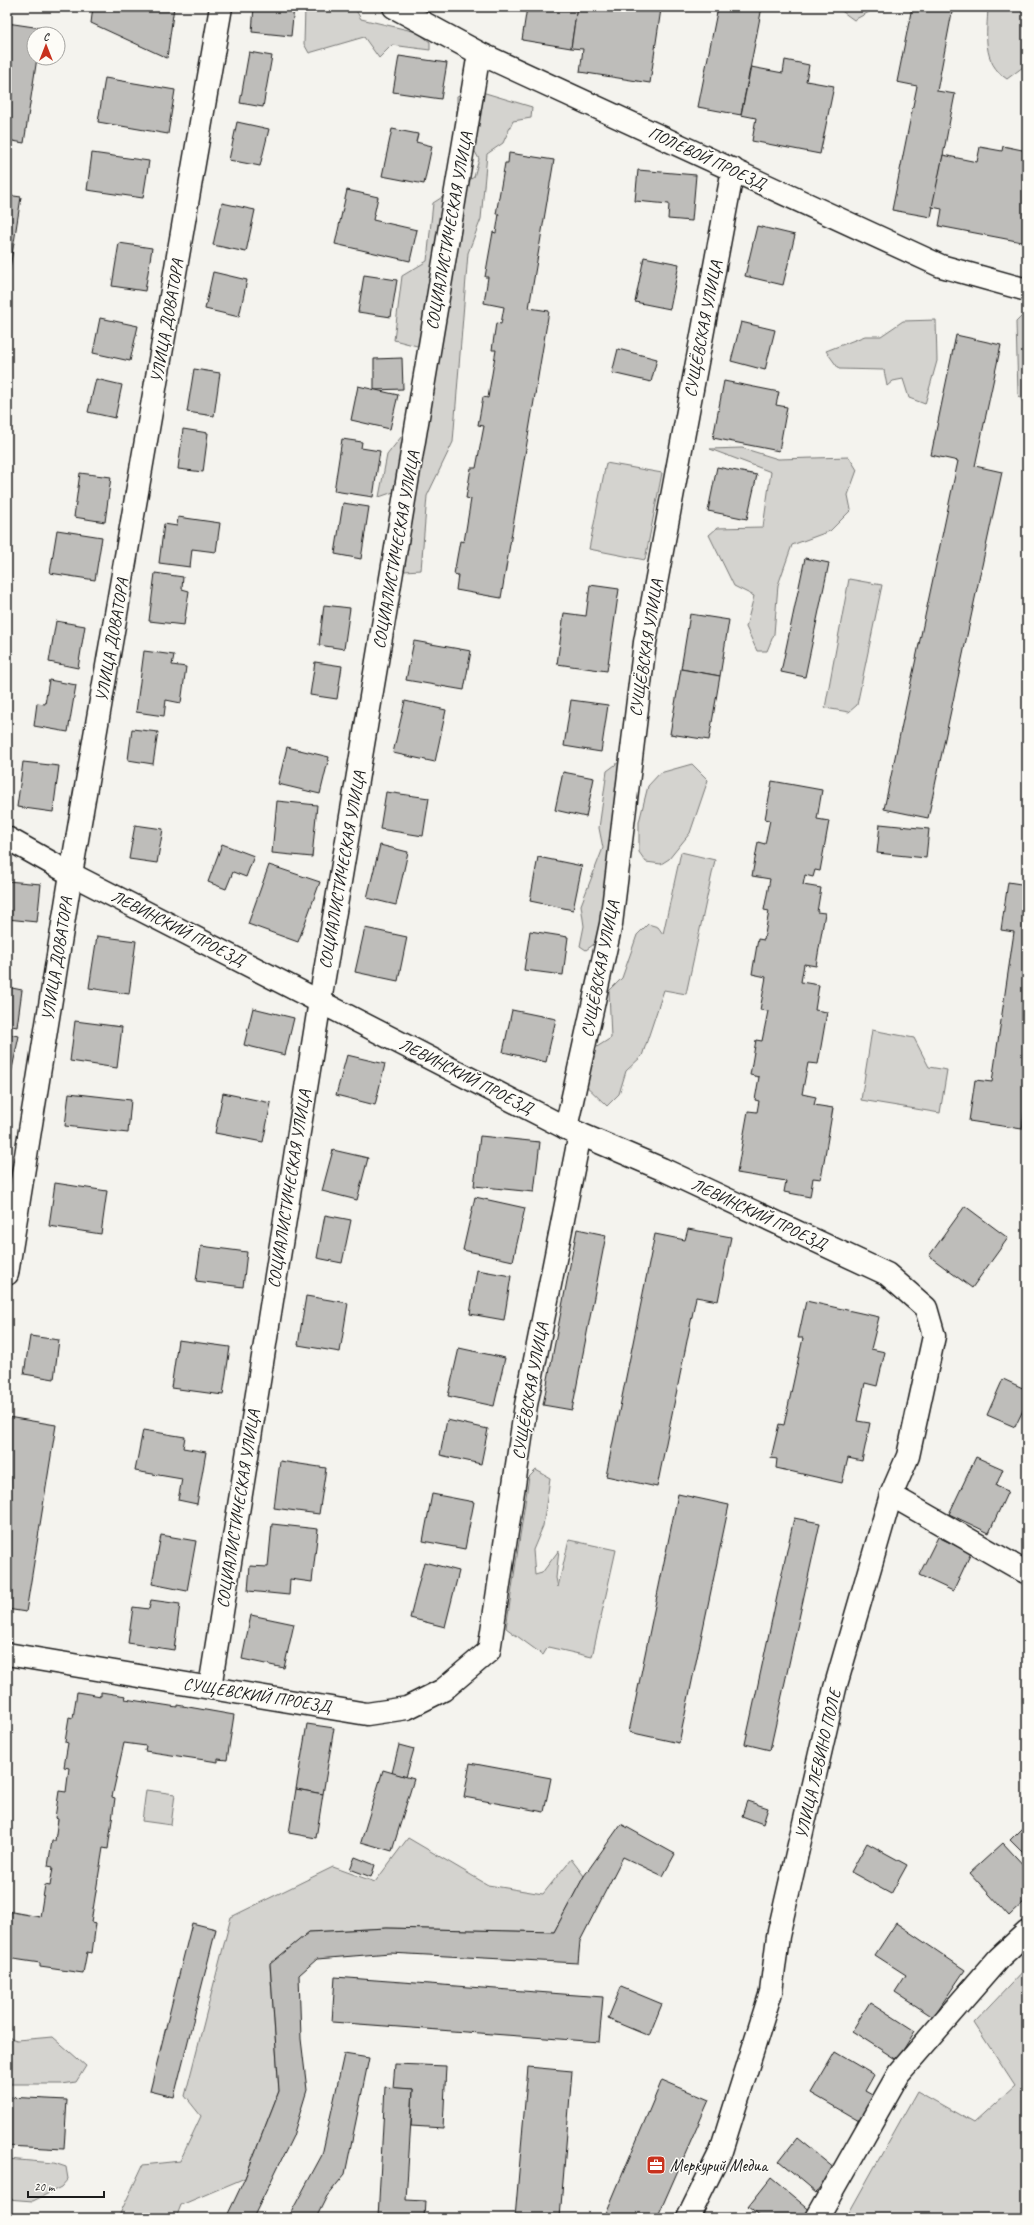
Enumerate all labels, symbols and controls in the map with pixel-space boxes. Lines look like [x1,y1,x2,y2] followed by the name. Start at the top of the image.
[26,26,66,66] north arrow
[43,29,50,43] text: С
[645,122,770,195] street label: ПОЛЕВОЙ ПРОЕЗД
[421,130,477,331] street label: СОЦИАЛИСТИЧЕСКАЯ УЛИЦА
[146,256,188,384] street label: УЛИЦА ДОВАТОРА
[679,259,727,399] street label: СУЩЁВСКАЯ УЛИЦА
[368,449,424,650] street label: СОЦИАЛИСТИЧЕСКАЯ УЛИЦА
[91,575,133,703] street label: УЛИЦА ДОВАТОРА
[625,578,667,718] street label: СУЩЁВСКАЯ УЛИЦА
[314,769,370,970] street label: СОЦИАЛИСТИЧЕСКАЯ УЛИЦА
[108,885,249,971] street label: ЛЕВИНСКИЙ ПРОЕЗД
[37,894,77,1022] street label: УЛИЦА ДОВАТОРА
[576,899,624,1039] street label: СУЩЁВСКАЯ УЛИЦА
[396,1033,537,1119] street label: ЛЕВИНСКИЙ ПРОЕЗД
[263,1088,315,1290] street label: СОЦИАЛИСТИЧЕСКАЯ УЛИЦА
[688,1174,831,1255] street label: ЛЕВИНСКИЙ ПРОЕЗД
[508,1321,552,1461] street label: СУЩЁВСКАЯ УЛИЦА
[212,1408,264,1610] street label: СОЦИАЛИСТИЧЕСКАЯ УЛИЦА
[182,1673,334,1717] street label: СУЩЕВСКИЙ ПРОЕЗД
[791,1685,846,1841] street label: УЛИЦА ЛЕВИНО ПОЛЕ
[645,2154,667,2176] office icon: Меркурий Медиа
[670,2155,769,2176] place label: Меркурий Медиа
[28,2173,104,2199] scale bar
[34,2179,56,2195] text: 20 m

